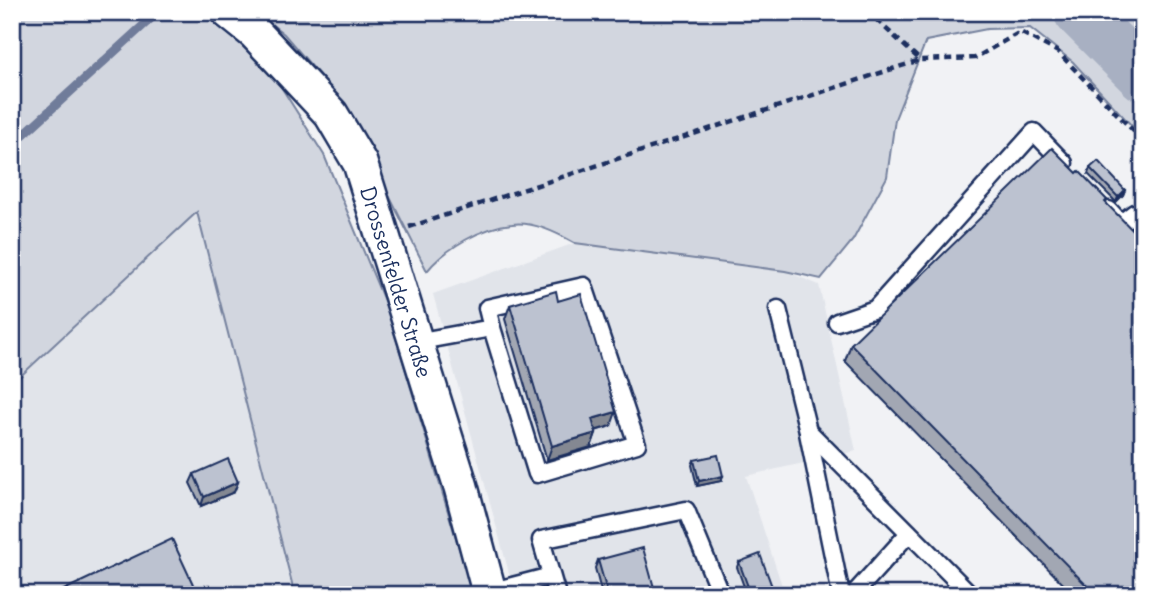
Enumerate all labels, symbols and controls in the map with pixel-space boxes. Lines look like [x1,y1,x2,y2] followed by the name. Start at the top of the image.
[354,183,438,381] street label: Drossenfelder Straße

